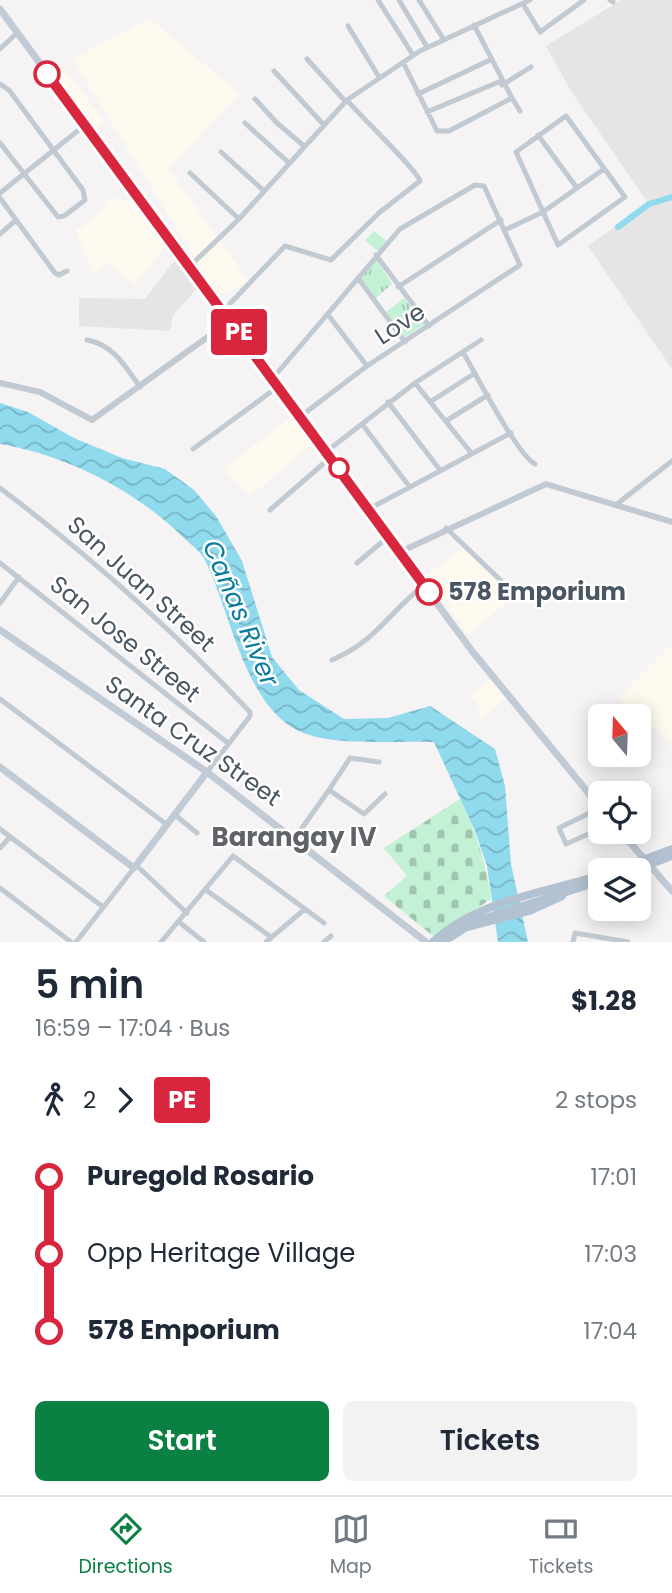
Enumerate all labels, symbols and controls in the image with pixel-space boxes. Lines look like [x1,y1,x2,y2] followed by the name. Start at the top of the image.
[34,61,60,87] unlabelled marker
[368,295,431,352] street label: Love
[208,309,270,355] line badge: PE
[225,315,253,348] text: PE
[329,458,349,478] unlabelled marker
[60,508,222,659] street label: San Juan Street
[194,534,289,693] water label: Cañas River
[43,568,207,709] street label: San Jose Street
[448,575,626,608] place label: 578 Emporium
[416,579,442,605] marker: 578 Emporium
[99,668,288,814] street label: Santa Cruz Street
[588,704,651,766] north arrow
[588,704,651,921] map controls
[588,781,651,844] button: locate
[212,819,377,855] district label: Barangay IV
[588,858,651,921] button: layers
[35,958,144,1011] text: 5 min
[571,983,637,1019] text: $1.28
[35,1012,230,1044] text: 16:59 – 17:04 · Bus
[35,1081,73,1119] icon: walk
[106,1081,144,1119] icon: forward
[168,1083,196,1116] text: PE
[83,1084,96,1116] text: 2
[555,1084,637,1116] text: 2 stops
[87,1158,314,1194] text: Puregold Rosario
[590,1161,637,1193] text: 17:01
[87,1235,355,1271] text: Opp Heritage Village
[584,1238,637,1270] text: 17:03
[87,1312,280,1348] text: 578 Emporium
[583,1315,637,1347] text: 17:04
[35,1401,329,1481] button: Start
[343,1401,637,1481] button: Tickets
[78,1510,173,1581] tab: Directions
[330,1510,372,1581] tab: Map
[529,1510,594,1581] tab: Tickets

